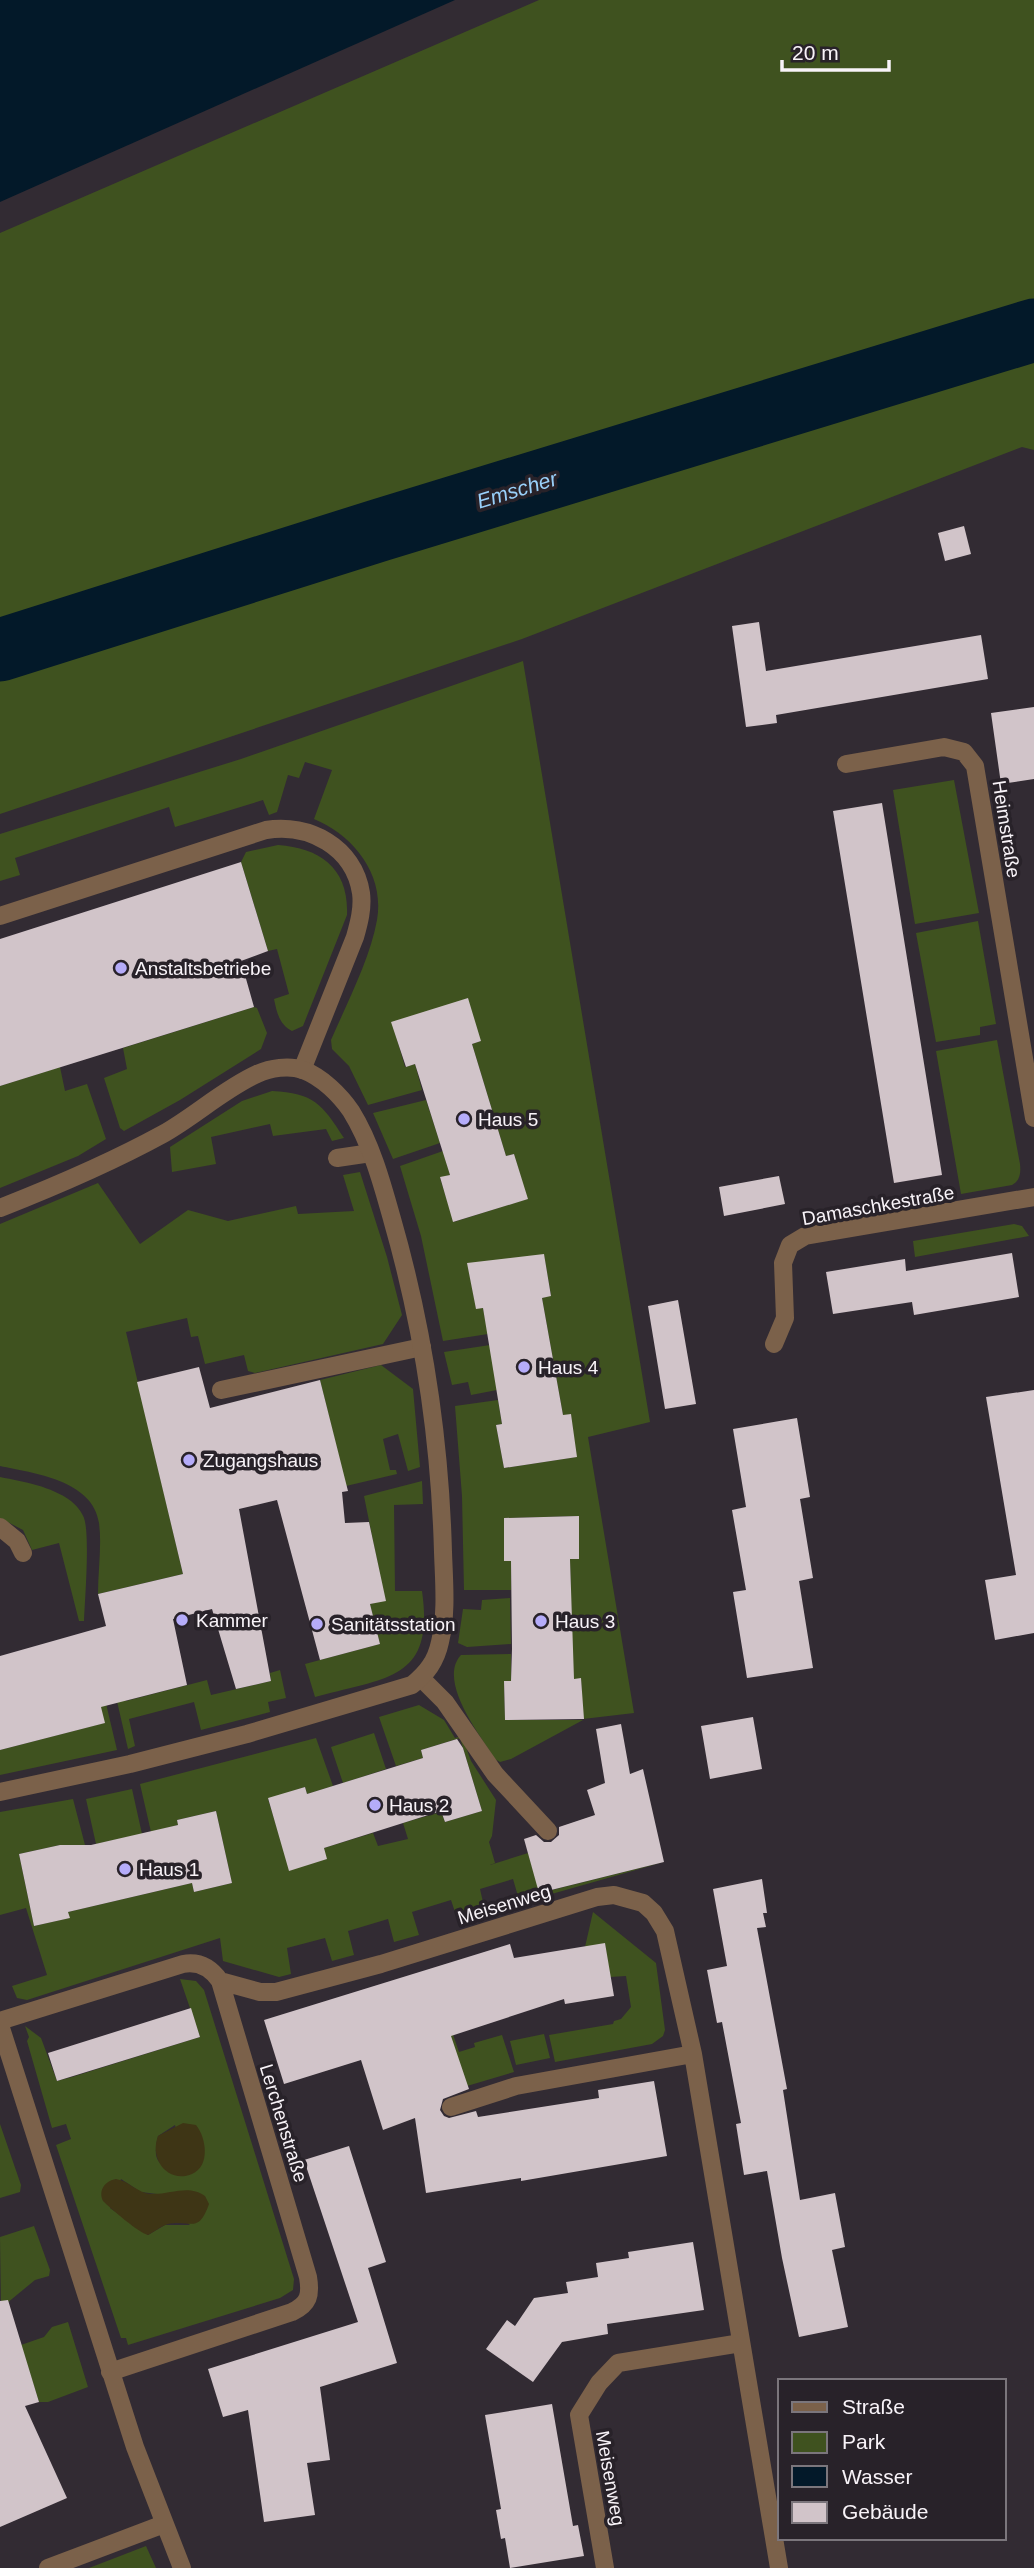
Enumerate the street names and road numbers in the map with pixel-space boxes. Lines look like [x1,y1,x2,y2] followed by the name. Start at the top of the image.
[988,779,1025,879] street label: Heimstraße
[800,1182,956,1229] street label: Damaschkestraße
[455,1880,553,1929] street label: Meisenweg
[256,2061,311,2185] street label: Lerchenstraße
[592,2429,629,2527] street label: Meisenweg

